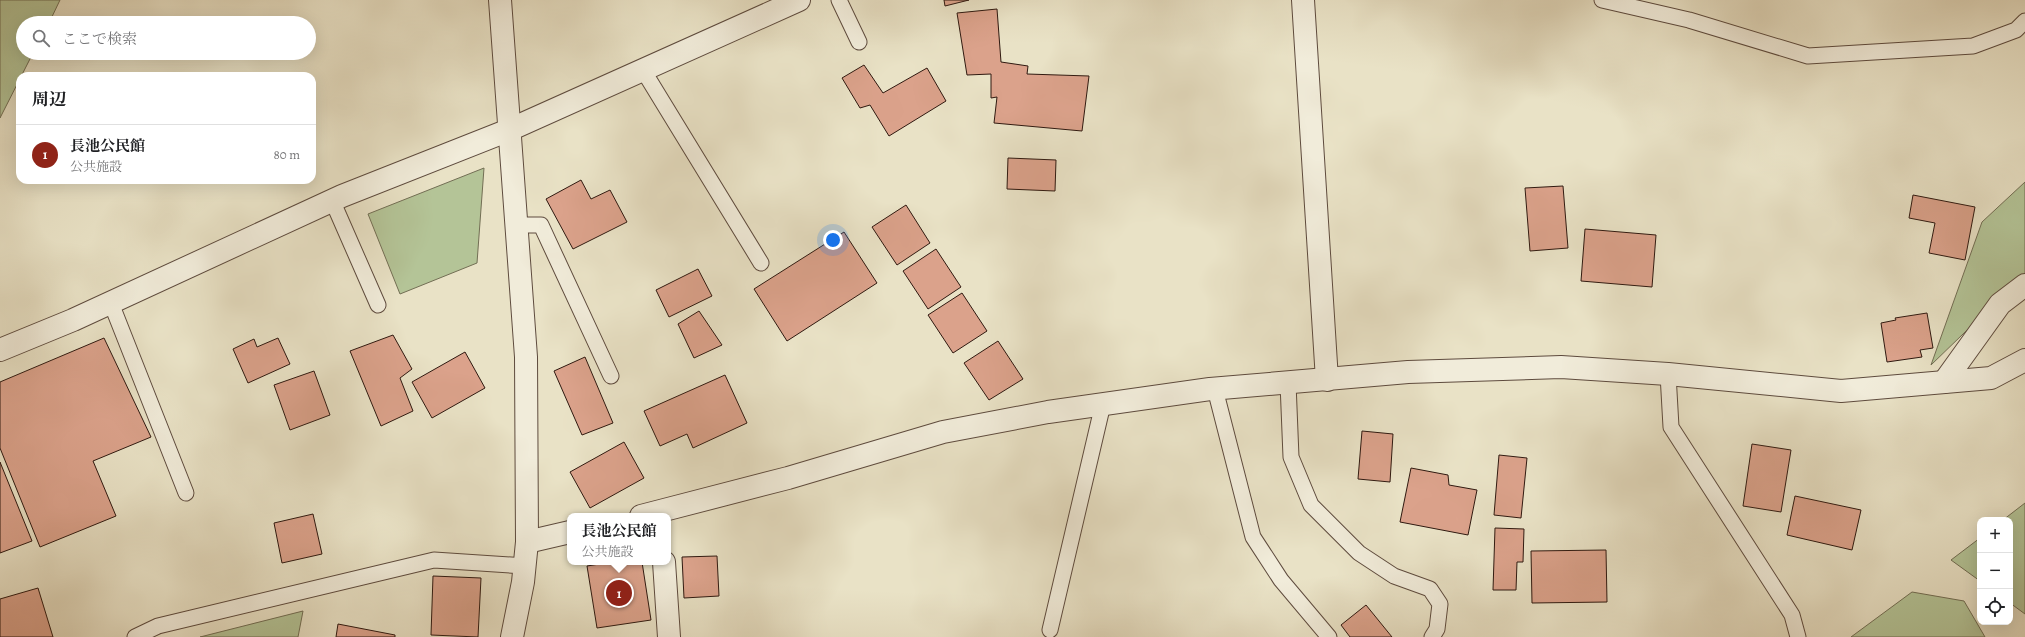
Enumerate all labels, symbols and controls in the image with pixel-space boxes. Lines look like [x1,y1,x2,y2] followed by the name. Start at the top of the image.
[16,16,316,60] search box
[30,27,52,49] icon: search
[62,29,137,49] text: ここで検索
[32,88,66,111] text: 周辺
[70,136,145,156] text: 長池公民館
[43,146,47,163] text: 1
[273,146,300,163] text: 80 m
[70,158,122,175] text: 公共施設
[823,230,843,250] your location
[567,513,671,565] popup
[1977,517,2013,625] map controls
[1977,517,2013,553] button: +
[581,521,657,541] text: 長池公民館
[581,543,634,560] text: 公共施設
[1977,553,2013,589] button: −
[606,578,632,608] pin: 1
[1977,589,2013,625] button: locate

